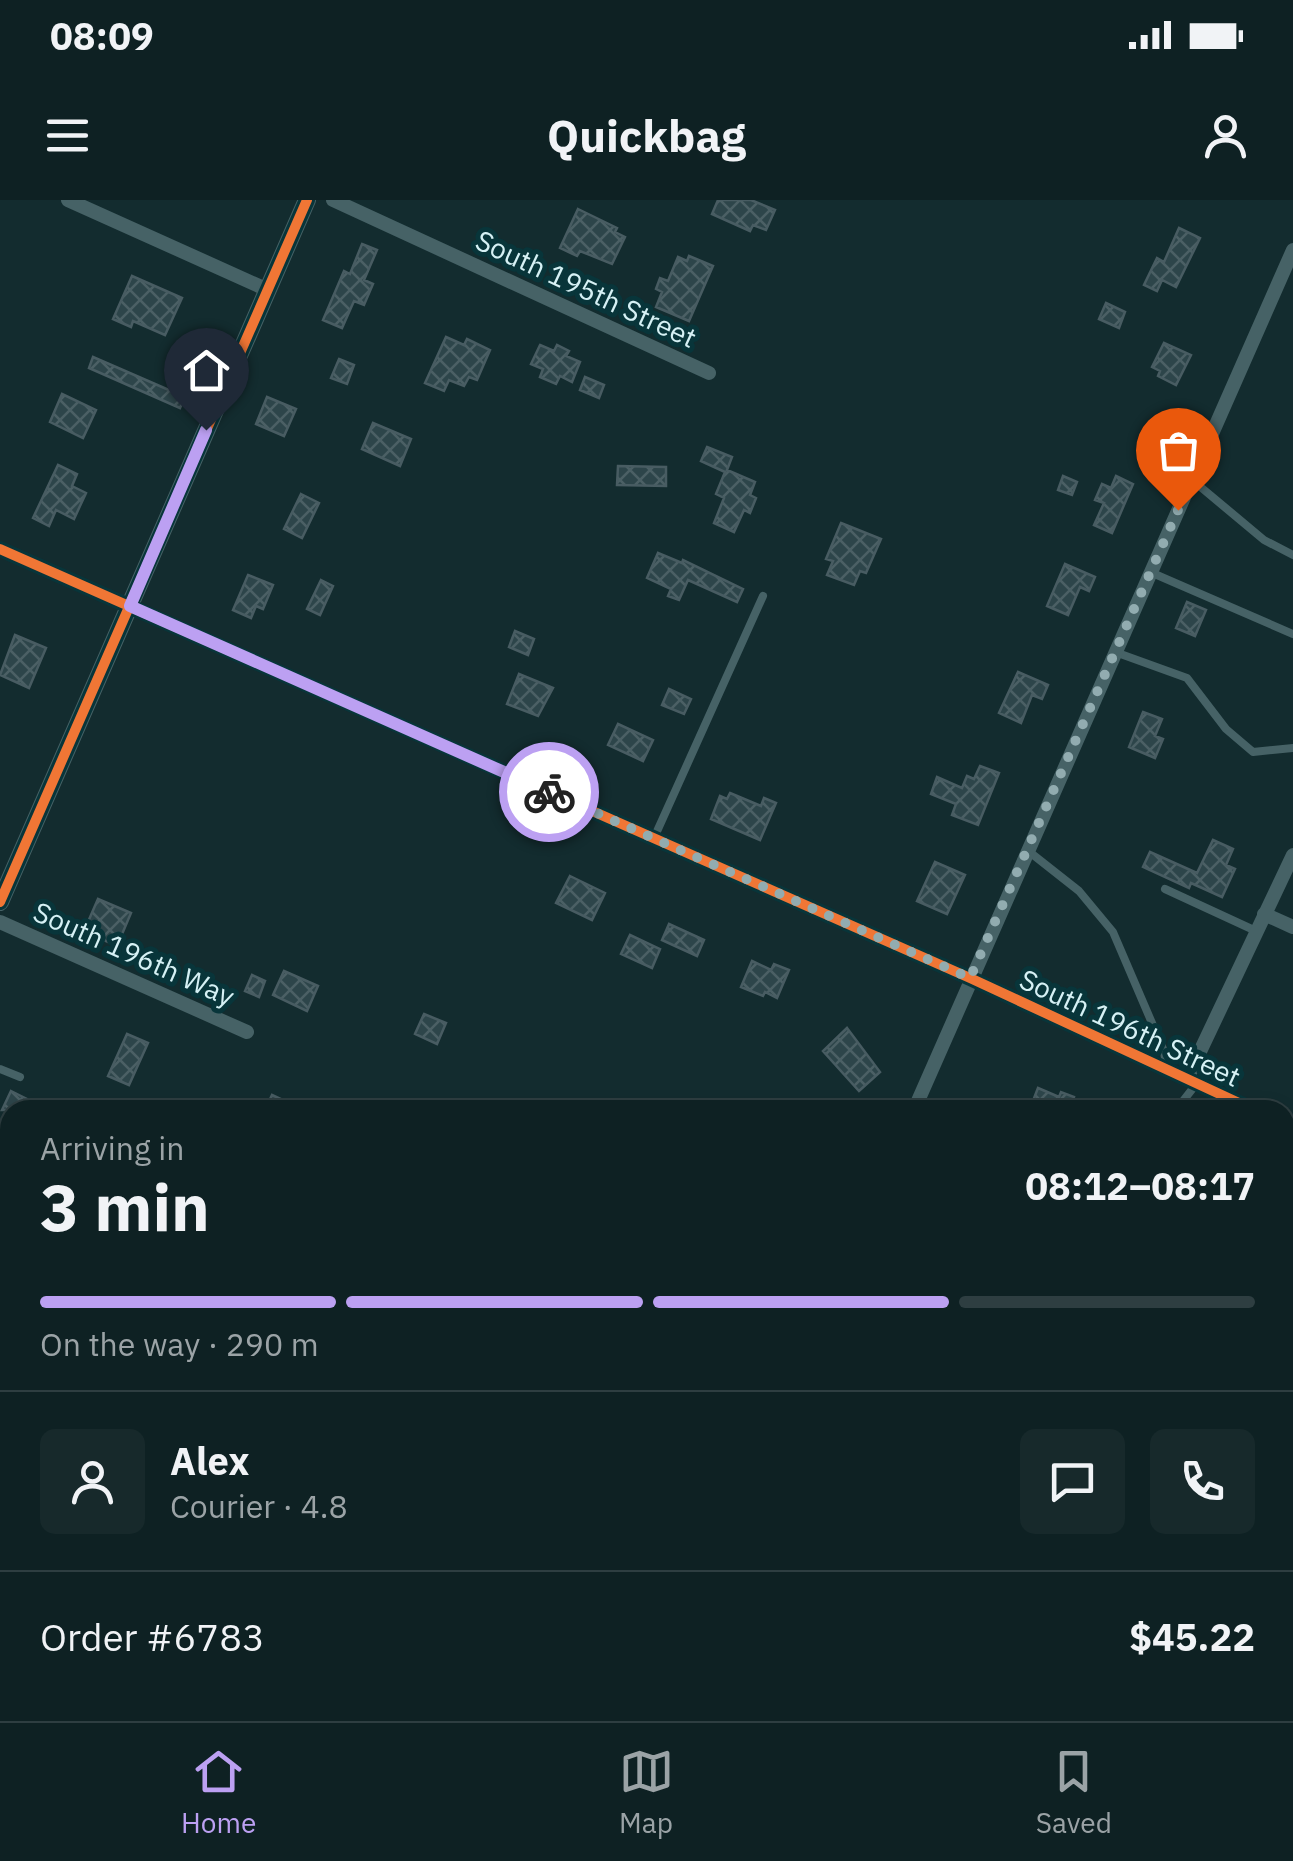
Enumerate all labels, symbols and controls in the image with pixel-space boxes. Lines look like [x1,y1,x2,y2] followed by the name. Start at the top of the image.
[50,11,154,60] text: 08:09
[547,106,746,164] text: Quickbag
[40,108,95,163] icon: menu
[1198,108,1253,163] icon: person
[470,221,703,356] street label: South 195th Street
[164,328,249,431] pin
[179,343,234,398] icon: home
[1136,408,1221,511] pin
[1151,423,1206,478] icon: bag
[499,742,599,842] courier
[522,765,577,820] icon: bike
[28,893,241,1014] street label: South 196th Way
[1014,960,1247,1095] street label: South 196th Street
[40,1127,185,1169] text: Arriving in
[1025,1161,1255,1210] text: 08:12–08:17
[40,1164,210,1249] text: 3 min
[40,1323,319,1365] text: On the way · 290 m
[40,1429,145,1534] button: person
[1020,1429,1125,1534] button: chat
[1150,1429,1255,1534] button: phone
[170,1436,250,1485] text: Alex
[170,1485,348,1527] text: Courier · 4.8
[40,1612,265,1661] text: Order #6783
[1129,1612,1255,1661] text: $45.22
[181,1744,256,1841] tab: Home
[619,1744,674,1841] tab: Map
[1036,1744,1112,1841] tab: Saved

